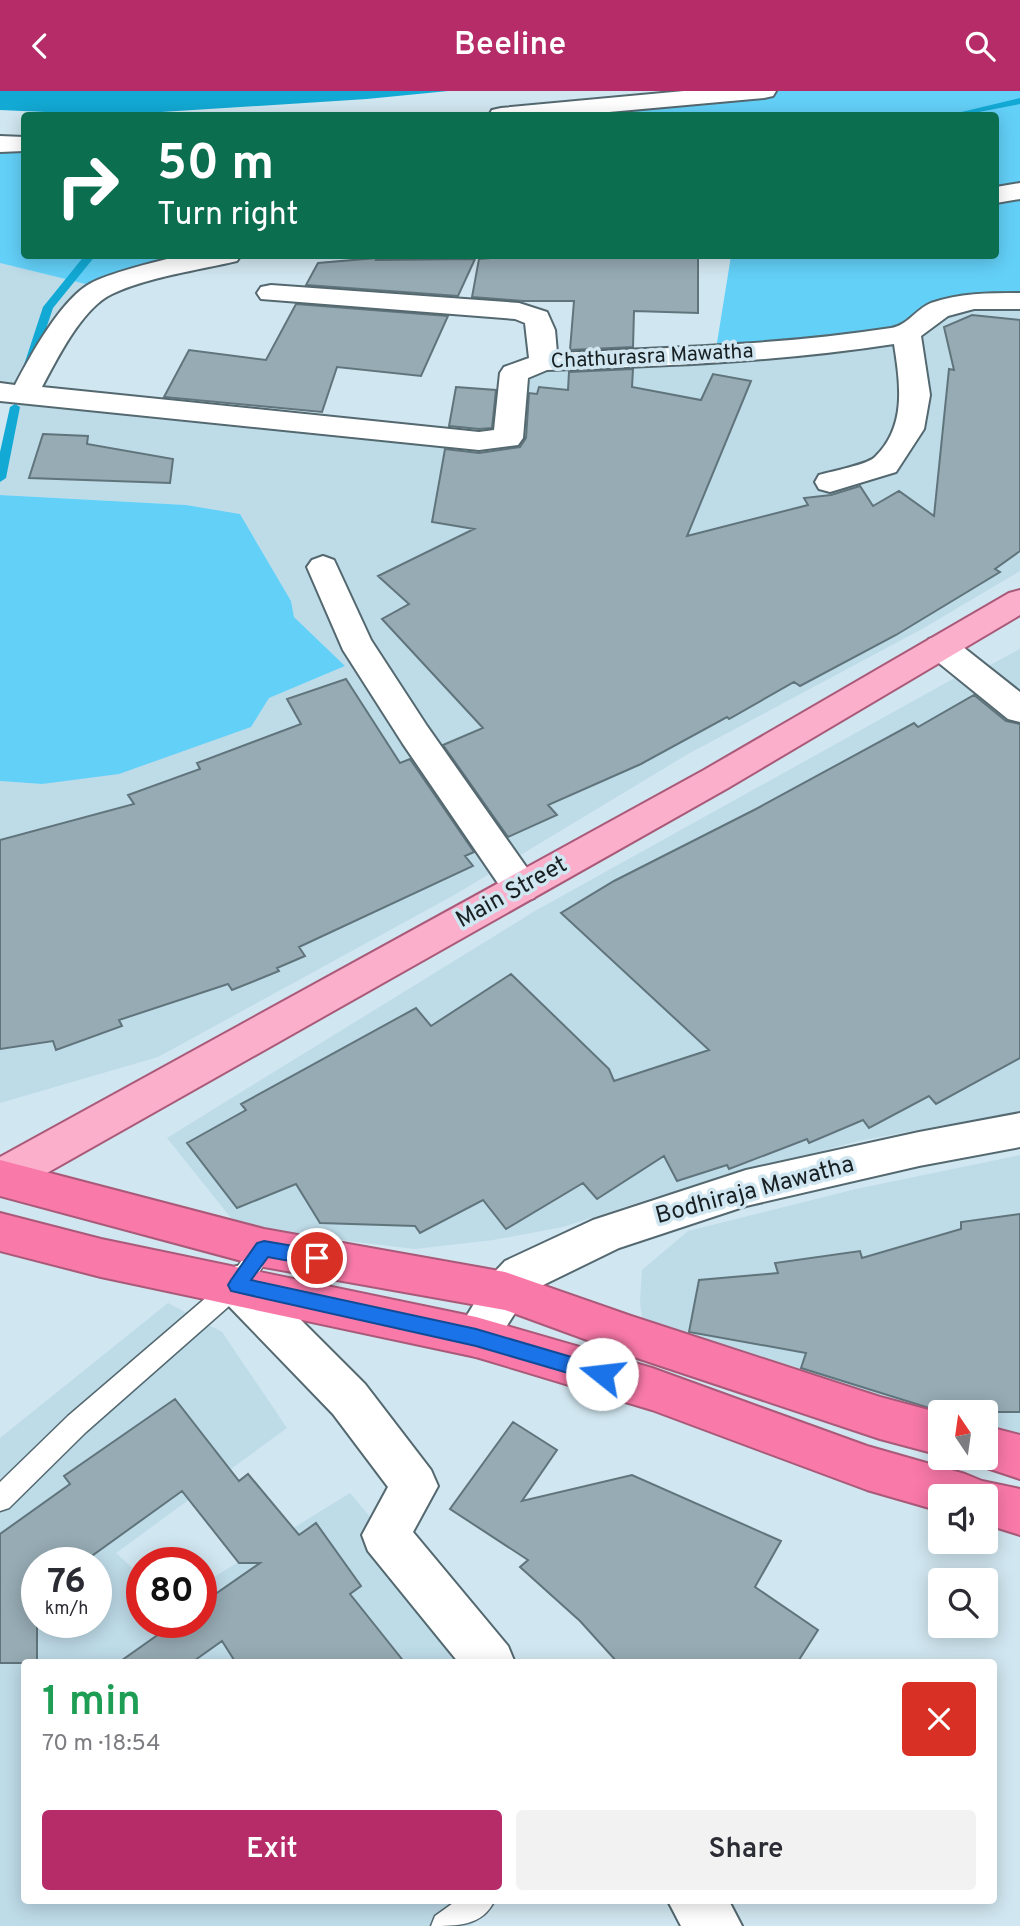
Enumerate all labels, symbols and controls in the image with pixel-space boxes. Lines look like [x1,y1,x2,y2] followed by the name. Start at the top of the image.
[454,26,566,66] text: Beeline
[21,27,59,65] icon: back
[961,27,999,65] icon: search
[157,135,274,197] text: 50 m
[42,140,133,231] icon: right
[157,196,299,236] text: Turn right
[550,338,754,376] street label: Chathurasra Mawatha
[451,850,573,936] street label: Main Street
[652,1150,858,1232] street label: Bodhiraja Mawatha
[287,1228,347,1288] pin
[298,1239,336,1277] icon: arrive
[565,1337,639,1411] position arrow
[928,1400,998,1470] north arrow
[928,1400,998,1638] map controls
[928,1484,998,1554] button: sound
[126,1547,217,1638] speed limit sign: 80
[47,1561,86,1605] text: 76
[928,1568,998,1638] button: search
[45,1598,88,1621] text: km/h
[42,1677,141,1730] text: 1 min
[902,1682,976,1756] button: close
[42,1730,161,1759] text: 70 m · 18:54
[42,1810,502,1890] button: Exit
[516,1810,976,1890] button: Share

